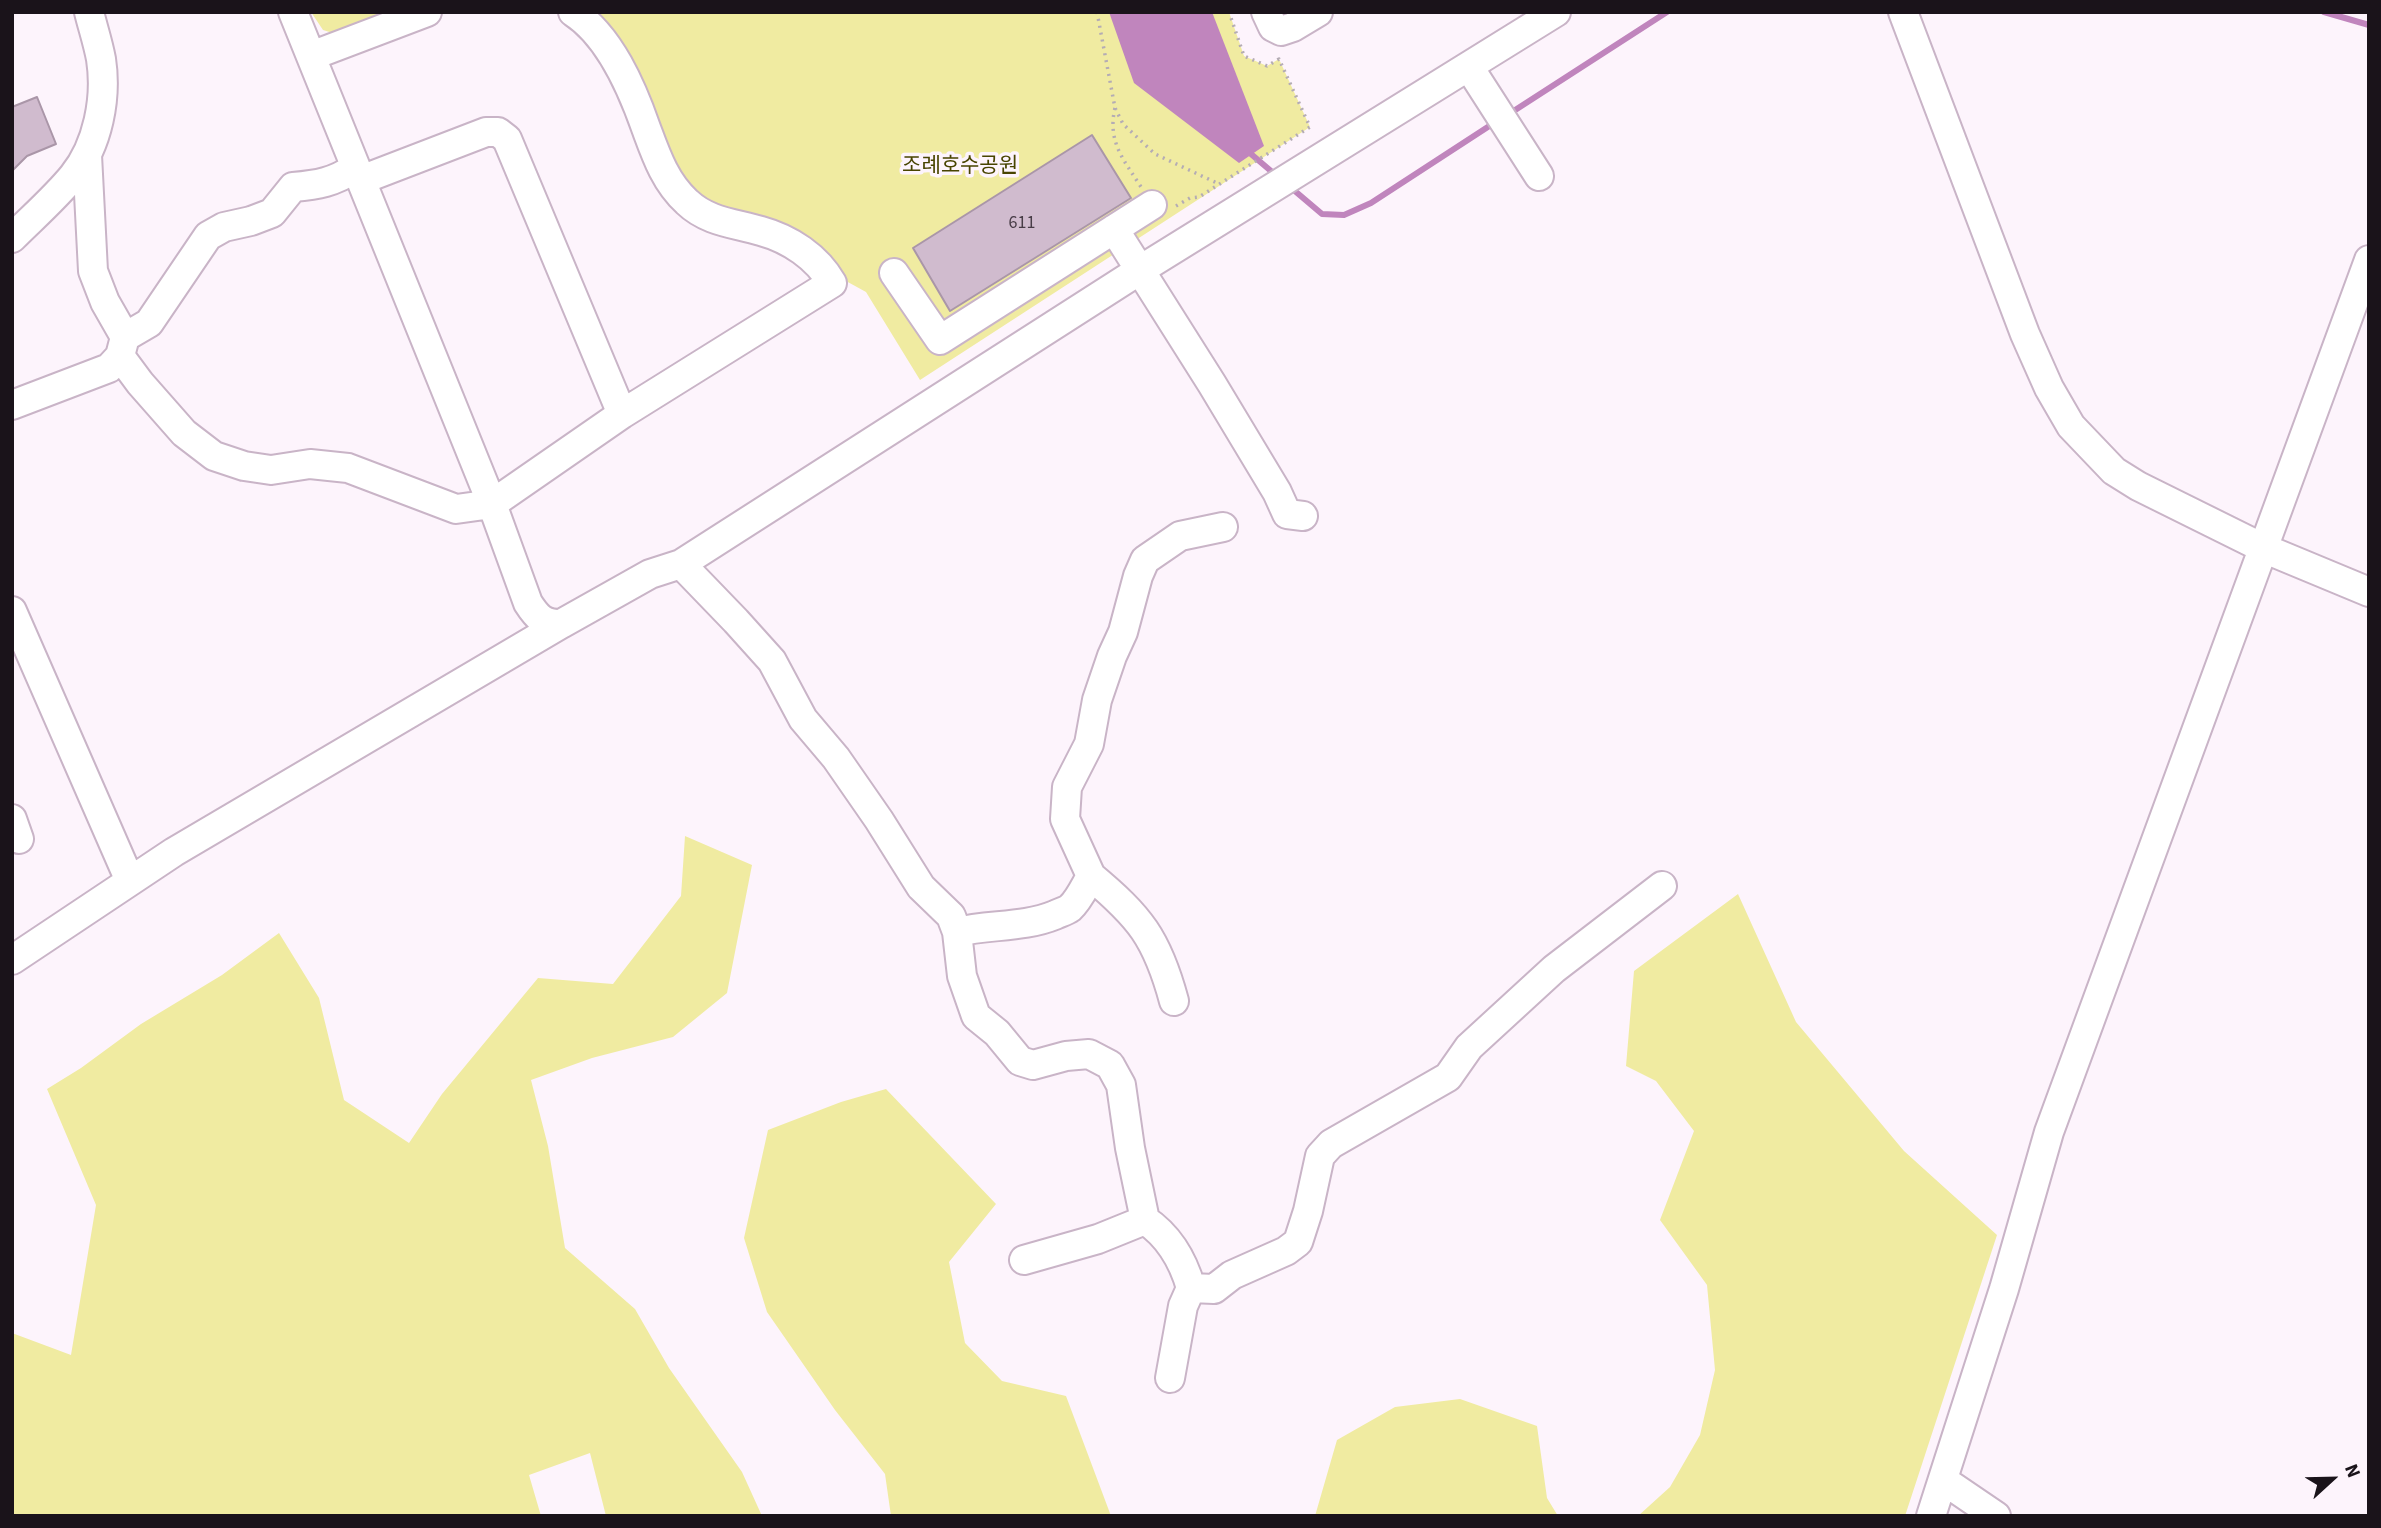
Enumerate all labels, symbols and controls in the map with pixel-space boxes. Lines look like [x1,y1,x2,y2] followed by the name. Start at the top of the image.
[902,154,1018,180] park label: 조례호수공원
[1009,213,1035,235] house number: 611
[2297,1444,2367,1514] north arrow
[2337,1460,2367,1482] text: N

